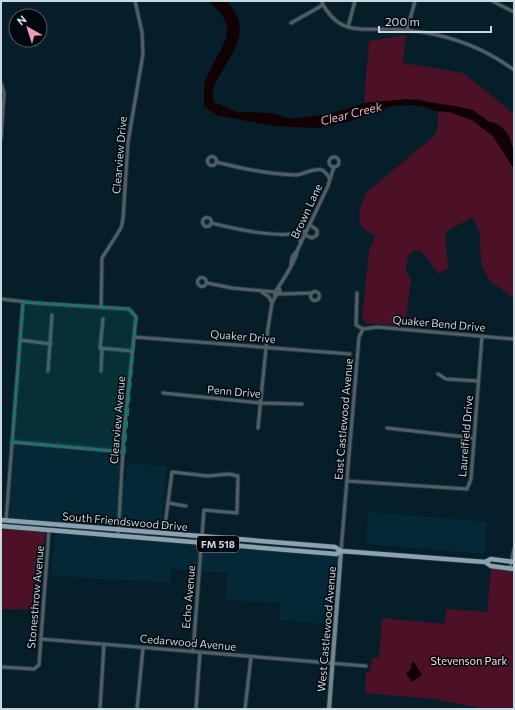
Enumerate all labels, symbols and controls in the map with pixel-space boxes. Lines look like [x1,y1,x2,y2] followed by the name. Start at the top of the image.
[8,8,48,48] north arrow
[379,8,491,34] scale bar
[14,12,29,27] text: N
[385,14,420,28] text: 200 m
[319,98,384,127] water label: Clear Creek
[109,115,129,194] street label: Clearview Drive
[288,181,324,241] street label: Brown Lane
[392,312,486,334] street label: Quaker Bend Drive
[210,327,276,345] street label: Quaker Drive
[331,357,355,480] street label: East Castlewood Avenue
[107,375,127,464] street label: Clearview Avenue
[207,382,262,400] street label: Penn Drive
[455,395,475,477] street label: Laurelfield Drive
[62,509,188,533] street label: South Friendswood Drive
[197,536,239,552] road number: FM 518
[24,545,46,649] street label: Stonesthrow Avenue
[179,565,197,629] street label: Echo Avenue
[314,566,338,692] street label: West Castlewood Avenue
[139,631,237,653] street label: Cedarwood Avenue
[431,654,508,667] park label: Stevenson Park

